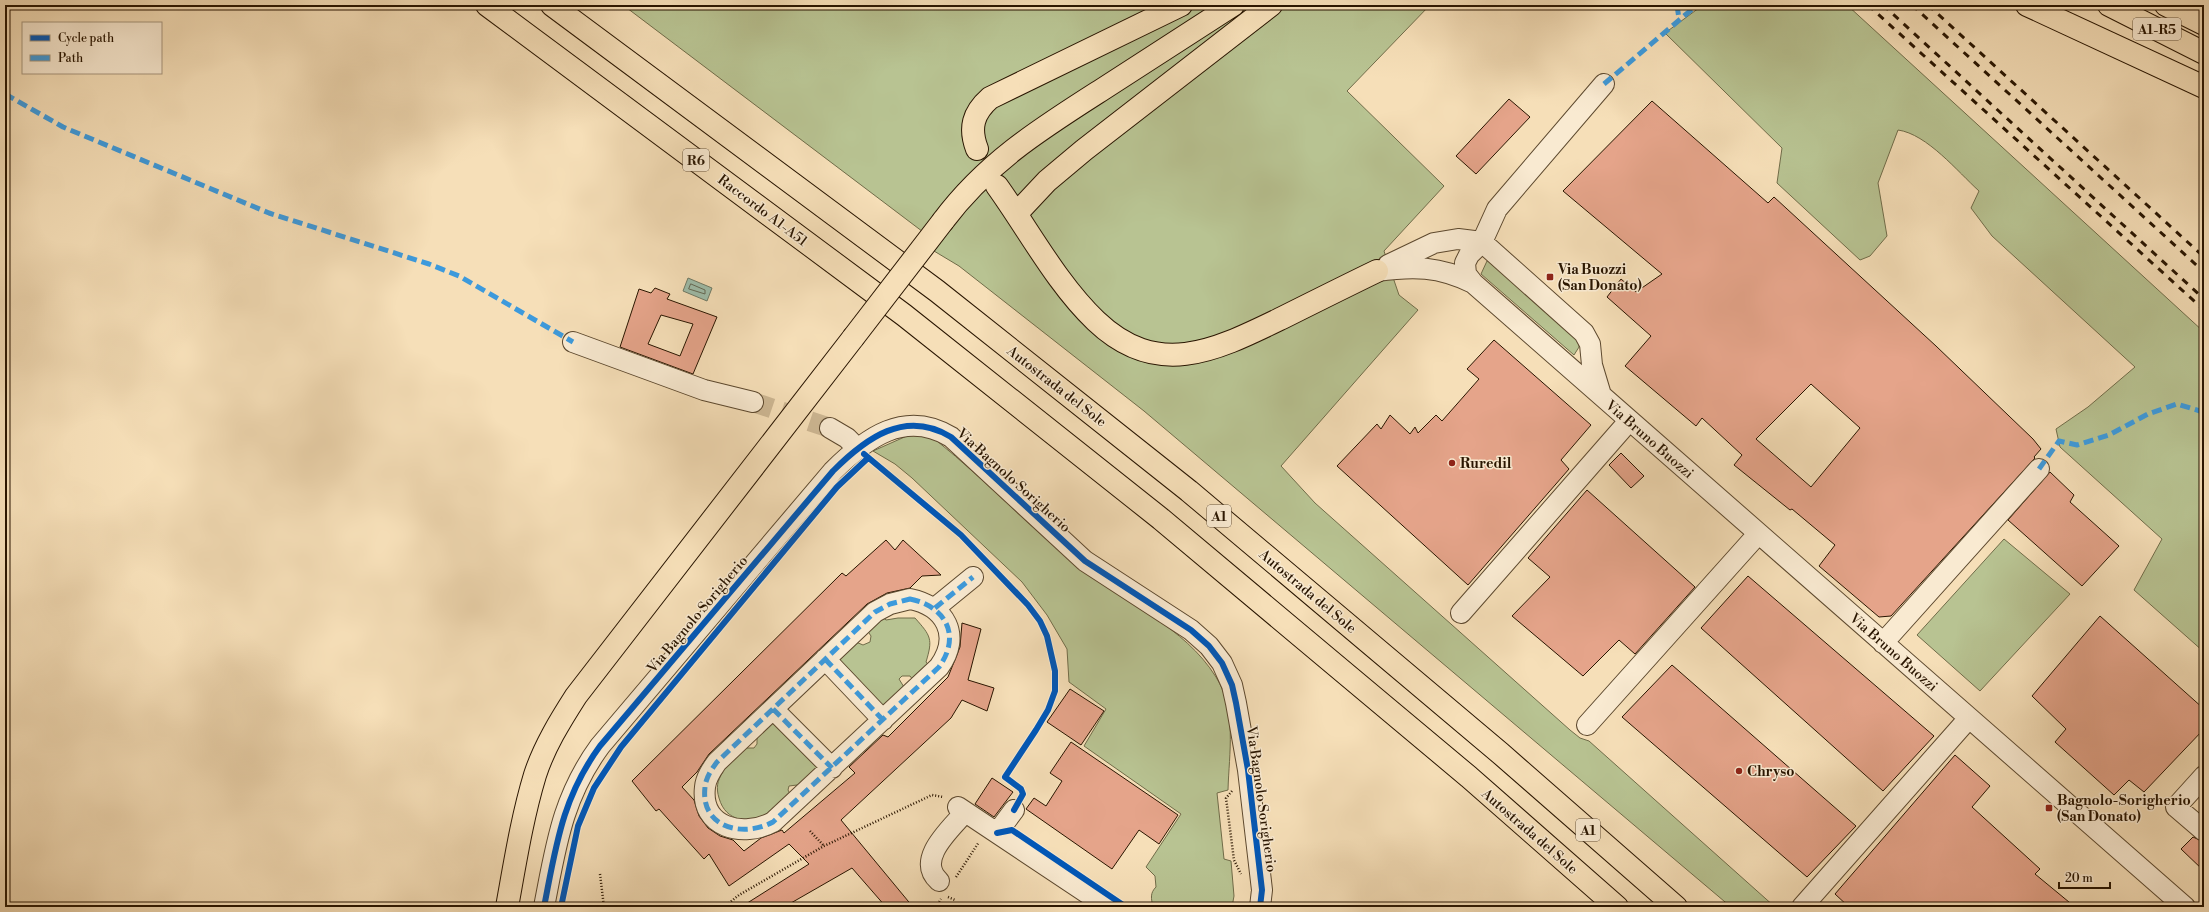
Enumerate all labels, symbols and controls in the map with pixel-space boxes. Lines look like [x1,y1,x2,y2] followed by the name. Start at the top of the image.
[2133,18,2181,40] road number: A1-R5
[22,22,162,74] legend
[58,31,114,46] text: Cycle path
[58,51,83,66] text: Path
[683,149,709,171] road number: R6
[714,171,811,251] street label: Raccordo A1-A51
[1557,261,1642,295] place label: Via Buozzi (San Donato)
[1545,272,1555,282] marker: Via Buozzi (San Donato)
[1002,342,1110,431] street label: Autostrada del Sole
[1601,396,1697,483] street label: Via Bruno Buozzi
[952,424,1074,537] street label: Via Bagnolo Sorigherio
[1460,455,1512,473] place label: Ruredil
[1447,458,1457,468] marker: Ruredil
[1207,505,1231,527] road number: A1
[1254,545,1360,638] street label: Autostrada del Sole
[643,552,752,678] street label: Via Bagnolo Sorigherio
[1845,609,1941,696] street label: Via Bruno Buozzi
[1242,724,1280,874] street label: Via Bagnolo Sorigherio
[1747,763,1795,781] place label: Chryso
[1734,766,1744,776] marker: Chryso
[1477,784,1581,878] street label: Autostrada del Sole
[2057,792,2191,826] place label: Bagnolo-Sorigherio (San Donato)
[2044,803,2054,813] marker: Bagnolo-Sorigherio (San Donato)
[1576,819,1600,841] road number: A1
[2059,864,2110,890] scale bar
[2065,871,2093,886] text: 20 m

